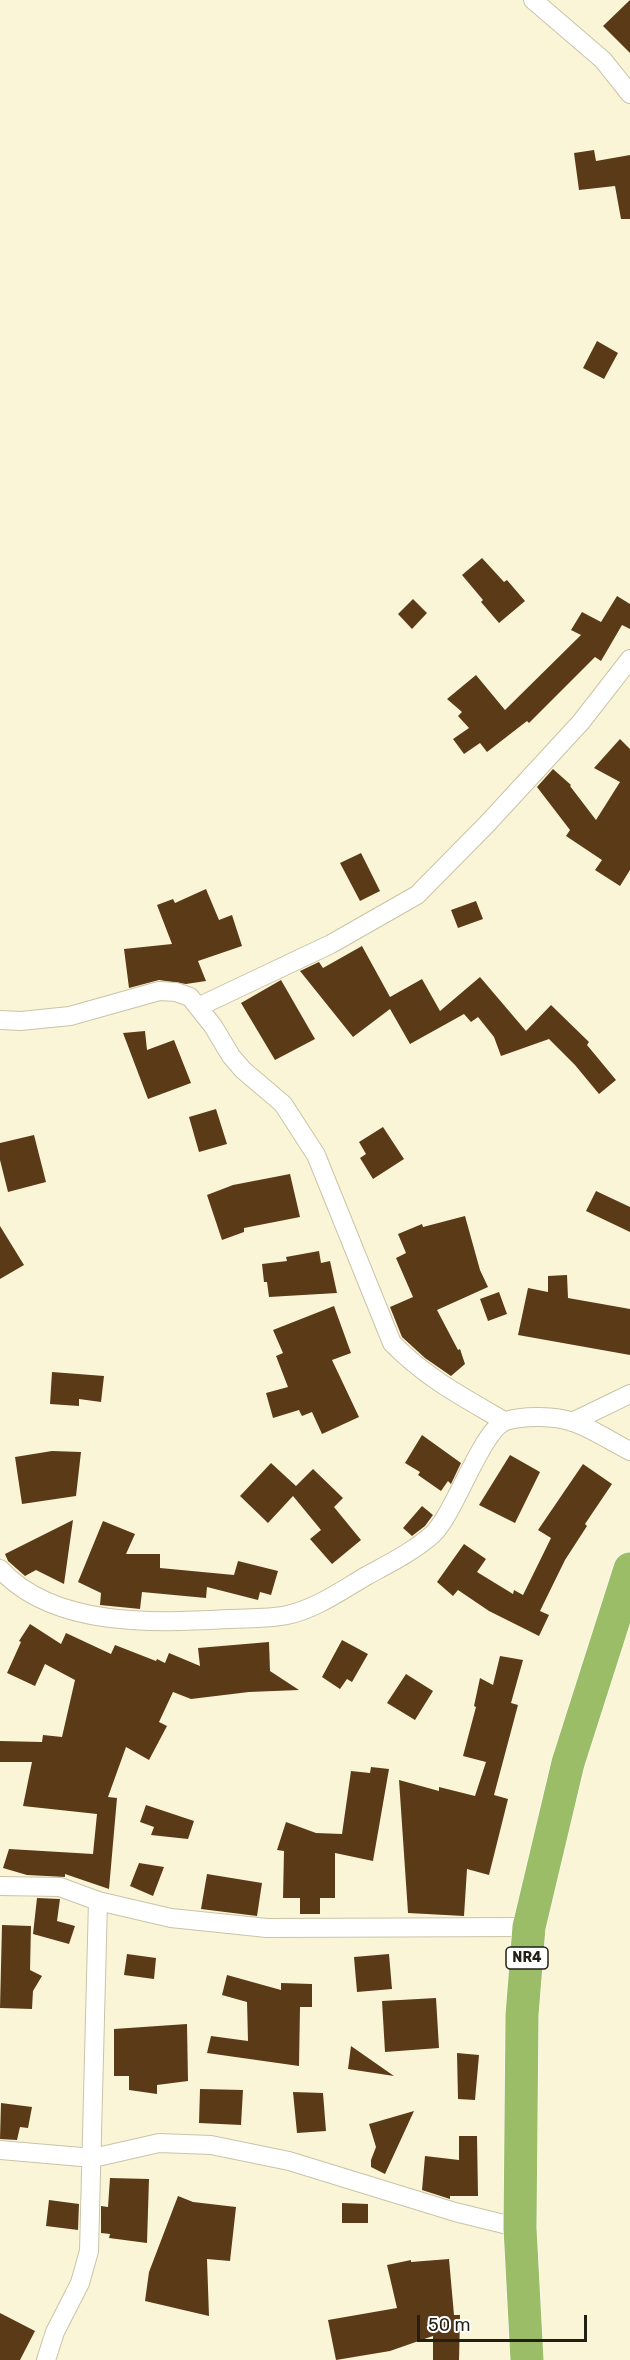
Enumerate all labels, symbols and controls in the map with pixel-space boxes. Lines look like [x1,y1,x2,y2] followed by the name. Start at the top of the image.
[506,1947,548,1969] road number: NR4
[420,2303,590,2341] scale bar
[428,2314,471,2336] text: 50 m

